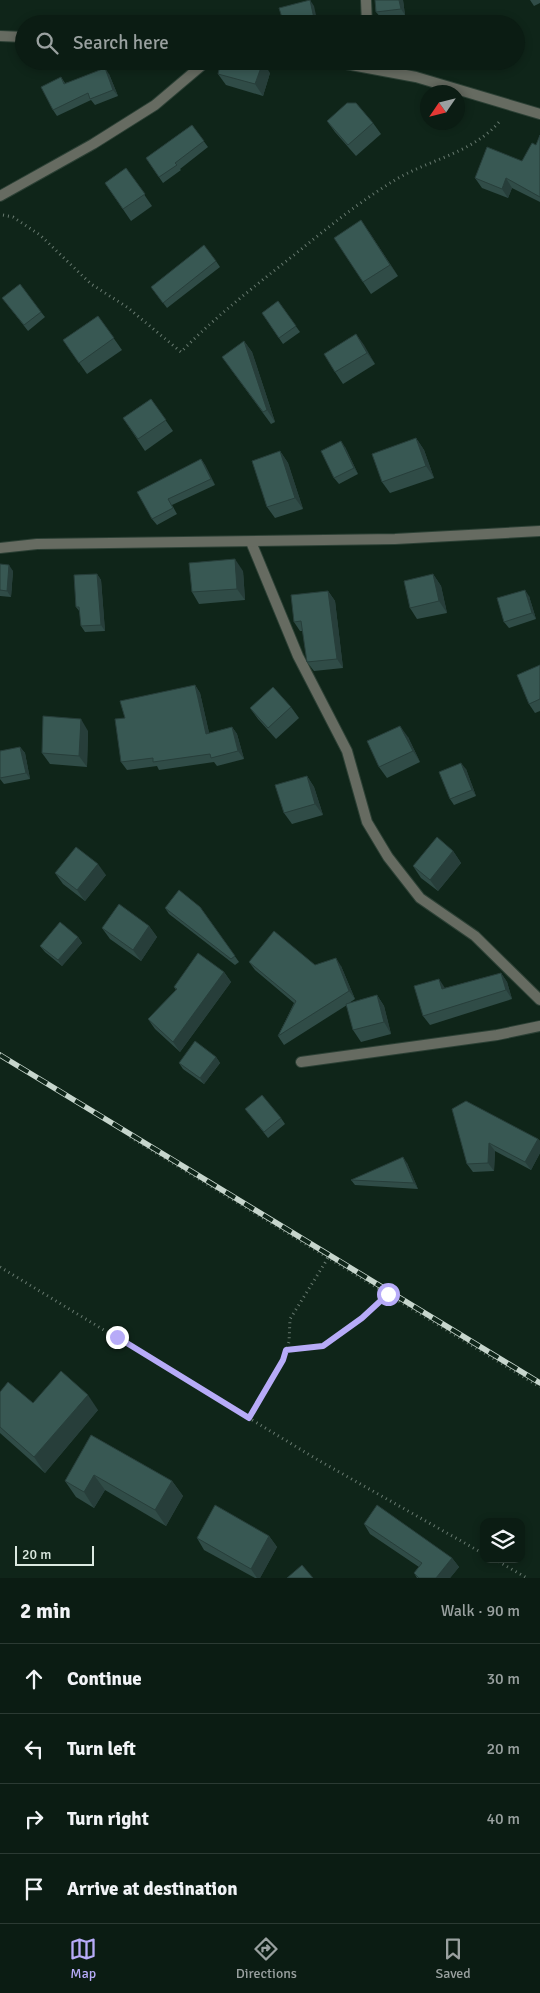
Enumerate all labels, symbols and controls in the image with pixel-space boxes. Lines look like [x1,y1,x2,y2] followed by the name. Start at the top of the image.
[15,15,525,70] search box
[33,29,61,57] icon: search
[73,31,169,55] text: Search here
[420,85,465,130] north arrow
[377,1283,400,1306] route start
[106,1326,129,1349] route end
[480,1518,525,1563] map controls
[480,1518,525,1563] button: layers
[15,1543,94,1566] scale bar
[22,1546,51,1563] text: 20 m
[20,1598,71,1624] text: 2 min
[441,1601,520,1621] text: Walk · 90 m
[20,1665,48,1693] icon: ahead
[67,1667,142,1691] text: Continue
[486,1669,520,1689] text: 30 m
[20,1735,48,1763] icon: left
[67,1737,136,1761] text: Turn left
[486,1739,520,1759] text: 20 m
[20,1805,48,1833] icon: right
[67,1807,149,1831] text: Turn right
[486,1809,520,1829] text: 40 m
[20,1875,48,1903] icon: arrive
[67,1877,238,1901] text: Arrive at destination
[69,1935,97,1982] tab: Map
[236,1935,297,1982] tab: Directions
[435,1935,471,1982] tab: Saved

